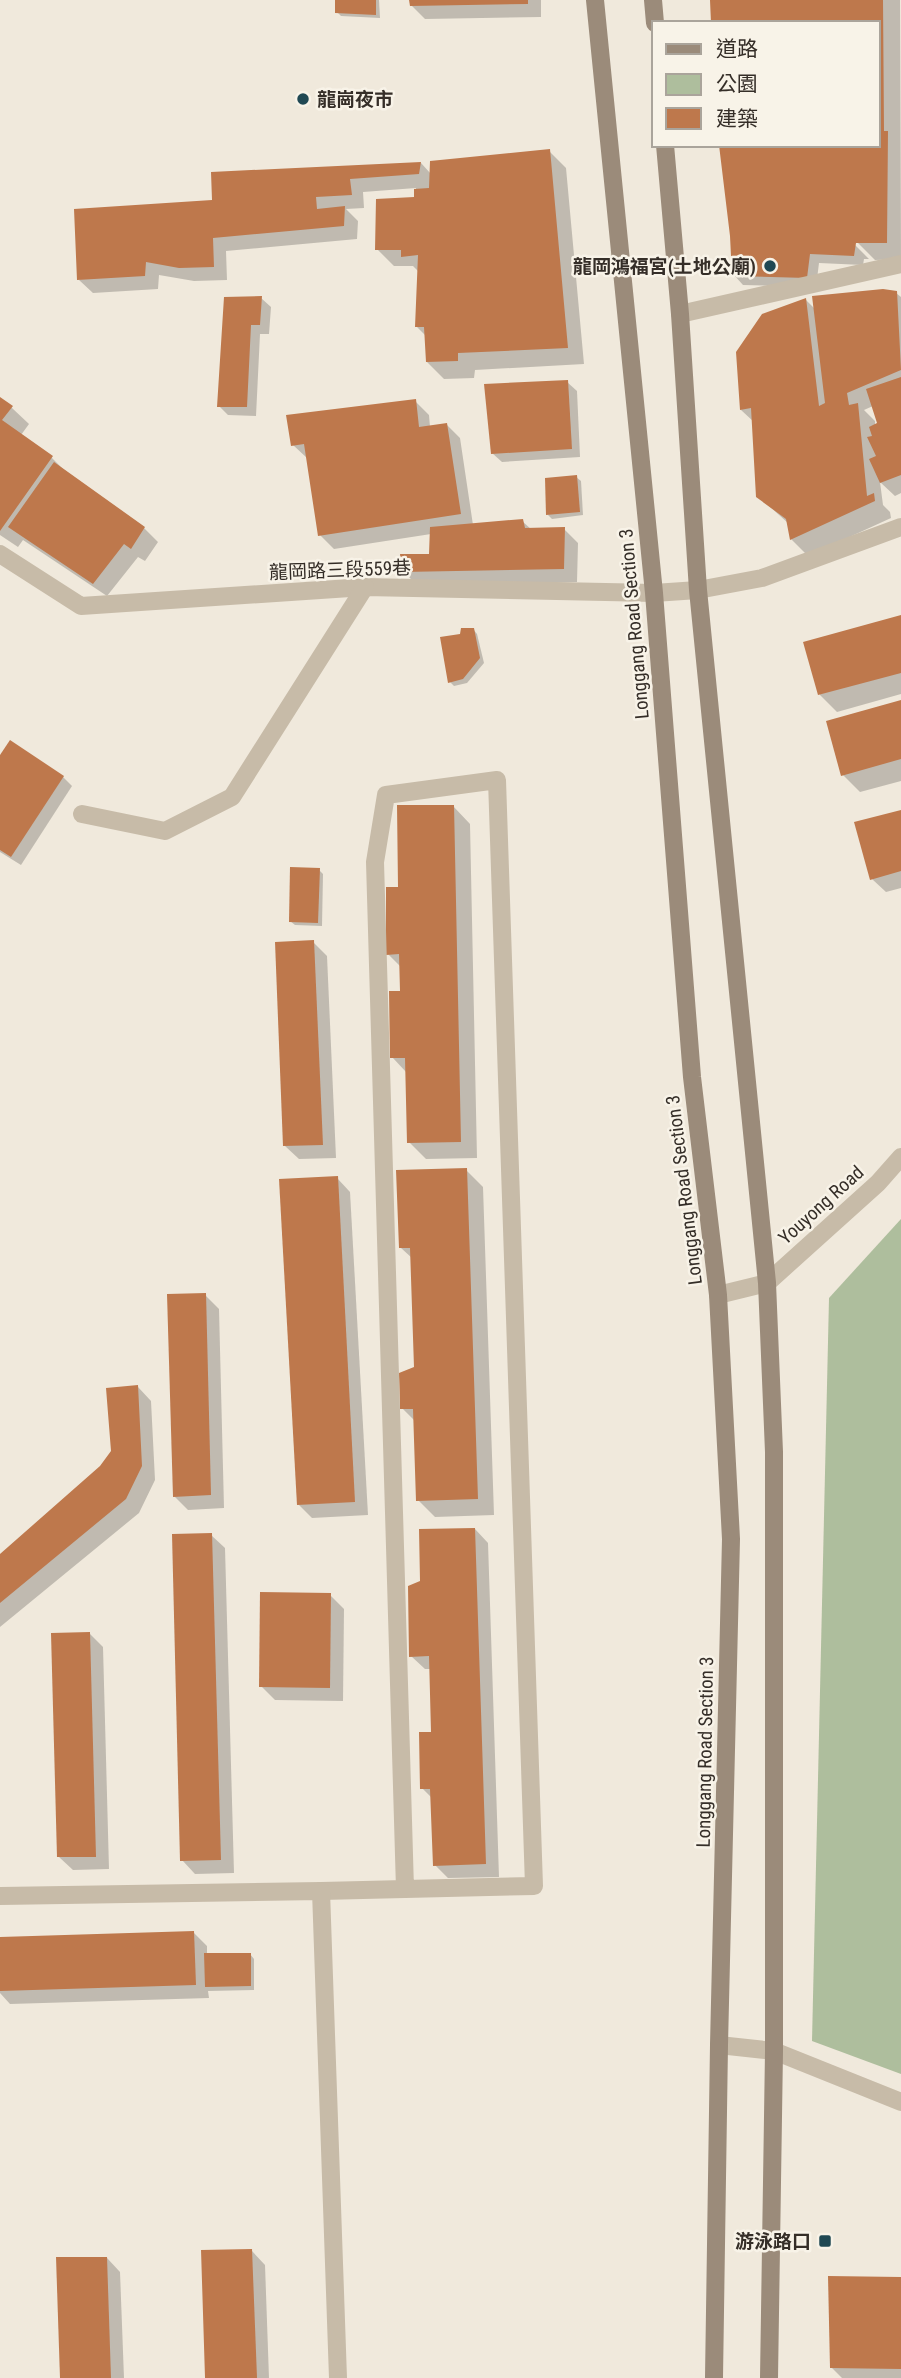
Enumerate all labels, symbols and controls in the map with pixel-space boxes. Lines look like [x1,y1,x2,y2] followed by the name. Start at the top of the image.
[652,21,880,147] legend
[716,37,758,61] text: 道路
[716,72,758,96] text: 公園
[317,88,393,111] place label: 龍崗夜市
[295,91,311,107] marker: 龍崗夜市
[716,107,758,131] text: 建築
[573,255,756,278] place label: 龍岡鴻福宮(土地公廟)
[762,258,778,274] marker: 龍岡鴻福宮(土地公廟)
[614,528,654,720] street label: Longgang Road Section 3
[269,556,411,584] street label: 龍岡路三段559巷
[661,1094,707,1286] street label: Longgang Road Section 3
[774,1161,868,1249] street label: Youyong Road
[692,1656,718,1848] street label: Longgang Road Section 3
[735,2230,811,2253] place label: 游泳路口
[817,2233,833,2249] marker: 游泳路口

